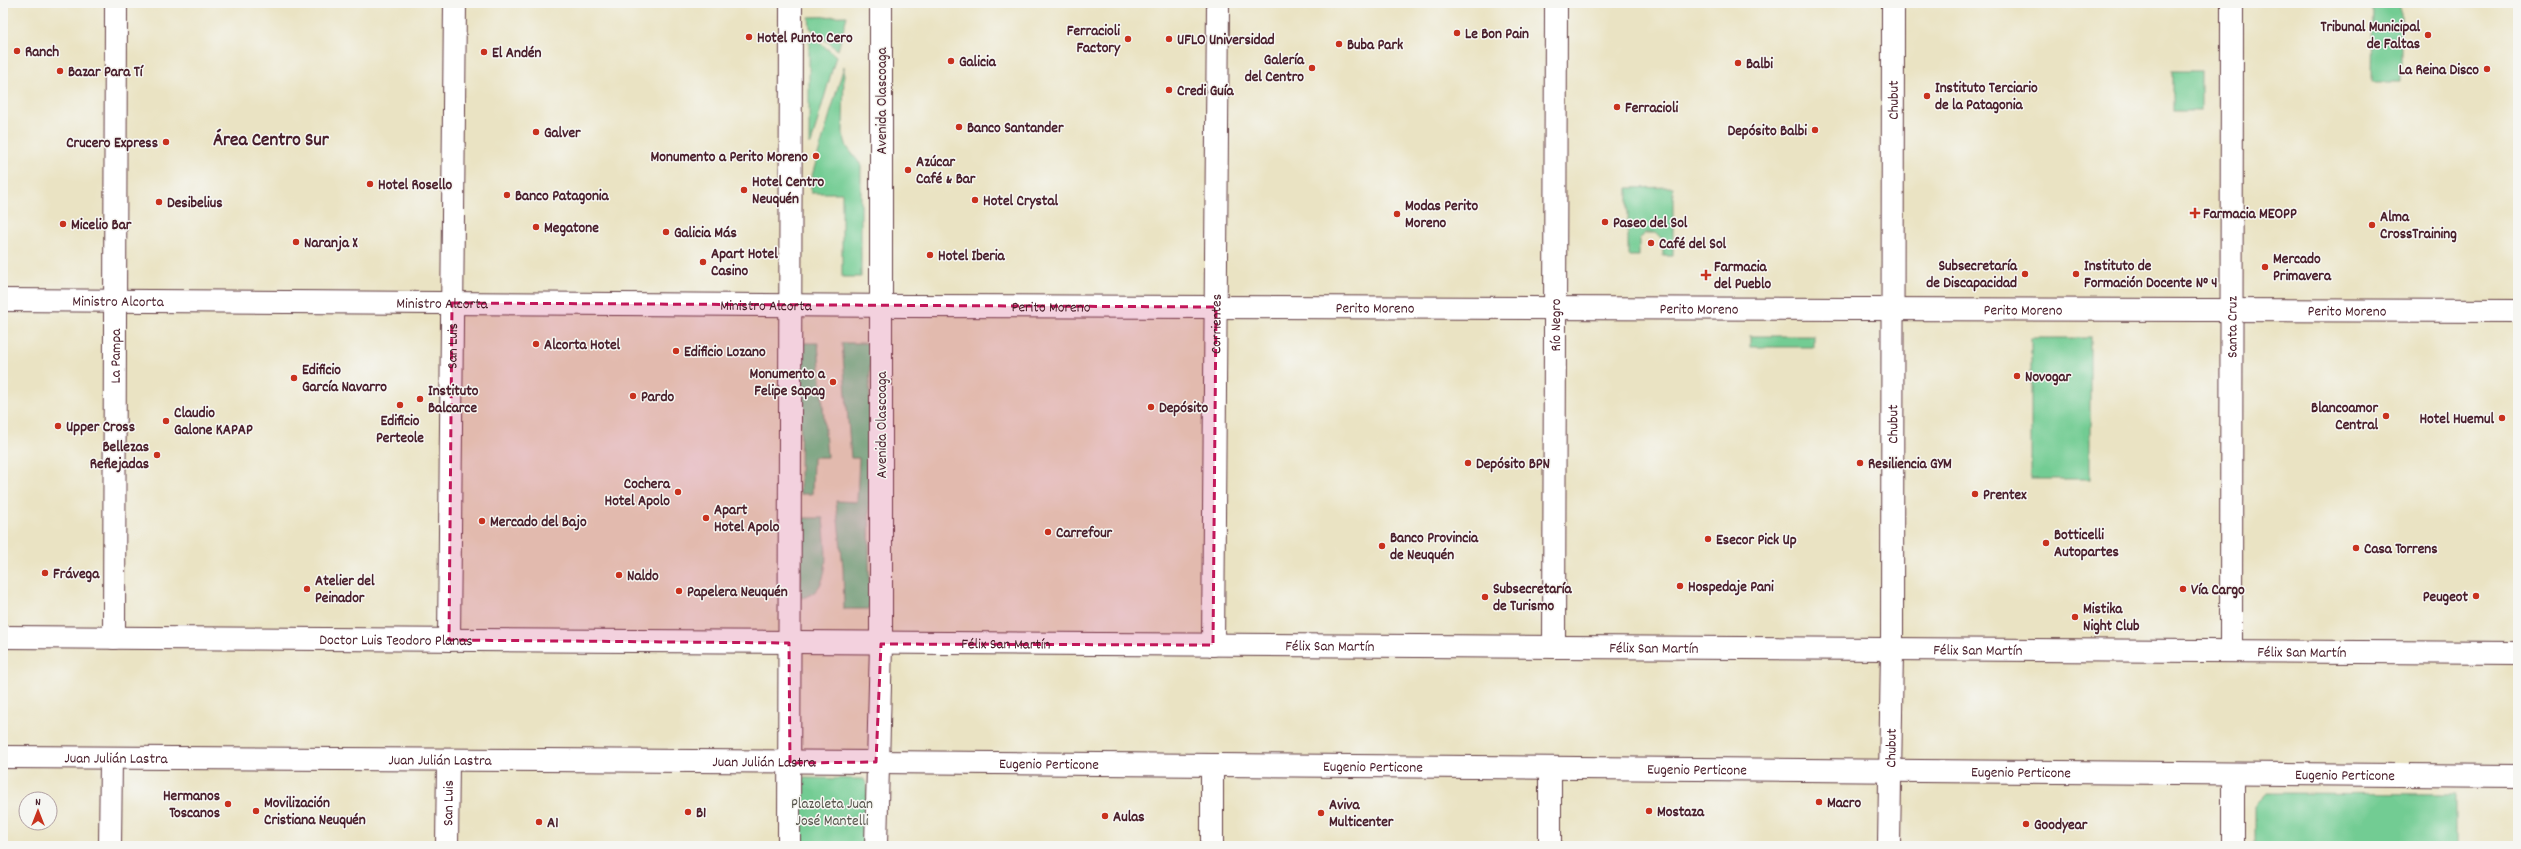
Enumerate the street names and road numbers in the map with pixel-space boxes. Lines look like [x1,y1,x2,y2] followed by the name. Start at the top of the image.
[872,46,894,155] street label: Avenida Olascoaga
[1884,80,1906,120] street label: Chubut
[72,291,165,314] street label: Ministro Alcorta
[396,294,489,316] street label: Ministro Alcorta
[1206,294,1229,354] street label: Corrientes
[720,296,813,318] street label: Ministro Alcorta
[2222,296,2245,358] street label: Santa Cruz
[1012,297,1091,320] street label: Perito Moreno
[1336,298,1415,321] street label: Perito Moreno
[1546,298,1568,352] street label: Río Negro
[1660,299,1739,322] street label: Perito Moreno
[1984,300,2063,323] street label: Perito Moreno
[2308,301,2387,324] street label: Perito Moreno
[443,323,465,369] street label: San Luis
[106,328,128,383] street label: La Pampa
[872,370,894,479] street label: Avenida Olascoaga
[1883,404,1905,444] street label: Chubut
[319,630,473,653] street label: Doctor Luis Teodoro Planas
[961,634,1051,657] street label: Félix San Martín
[1285,636,1375,659] street label: Félix San Martín
[1609,638,1699,661] street label: Félix San Martín
[1933,640,2023,663] street label: Félix San Martín
[2257,642,2347,665] street label: Félix San Martín
[1881,728,1904,768] street label: Chubut
[64,748,169,771] street label: Juan Julián Lastra
[388,750,493,773] street label: Juan Julián Lastra
[712,752,817,775] street label: Juan Julián Lastra
[999,754,1099,777] street label: Eugenio Perticone
[1323,757,1423,780] street label: Eugenio Perticone
[1647,760,1747,782] street label: Eugenio Perticone
[1971,762,2071,785] street label: Eugenio Perticone
[2295,765,2395,788] street label: Eugenio Perticone
[438,780,461,826] street label: San Luis

